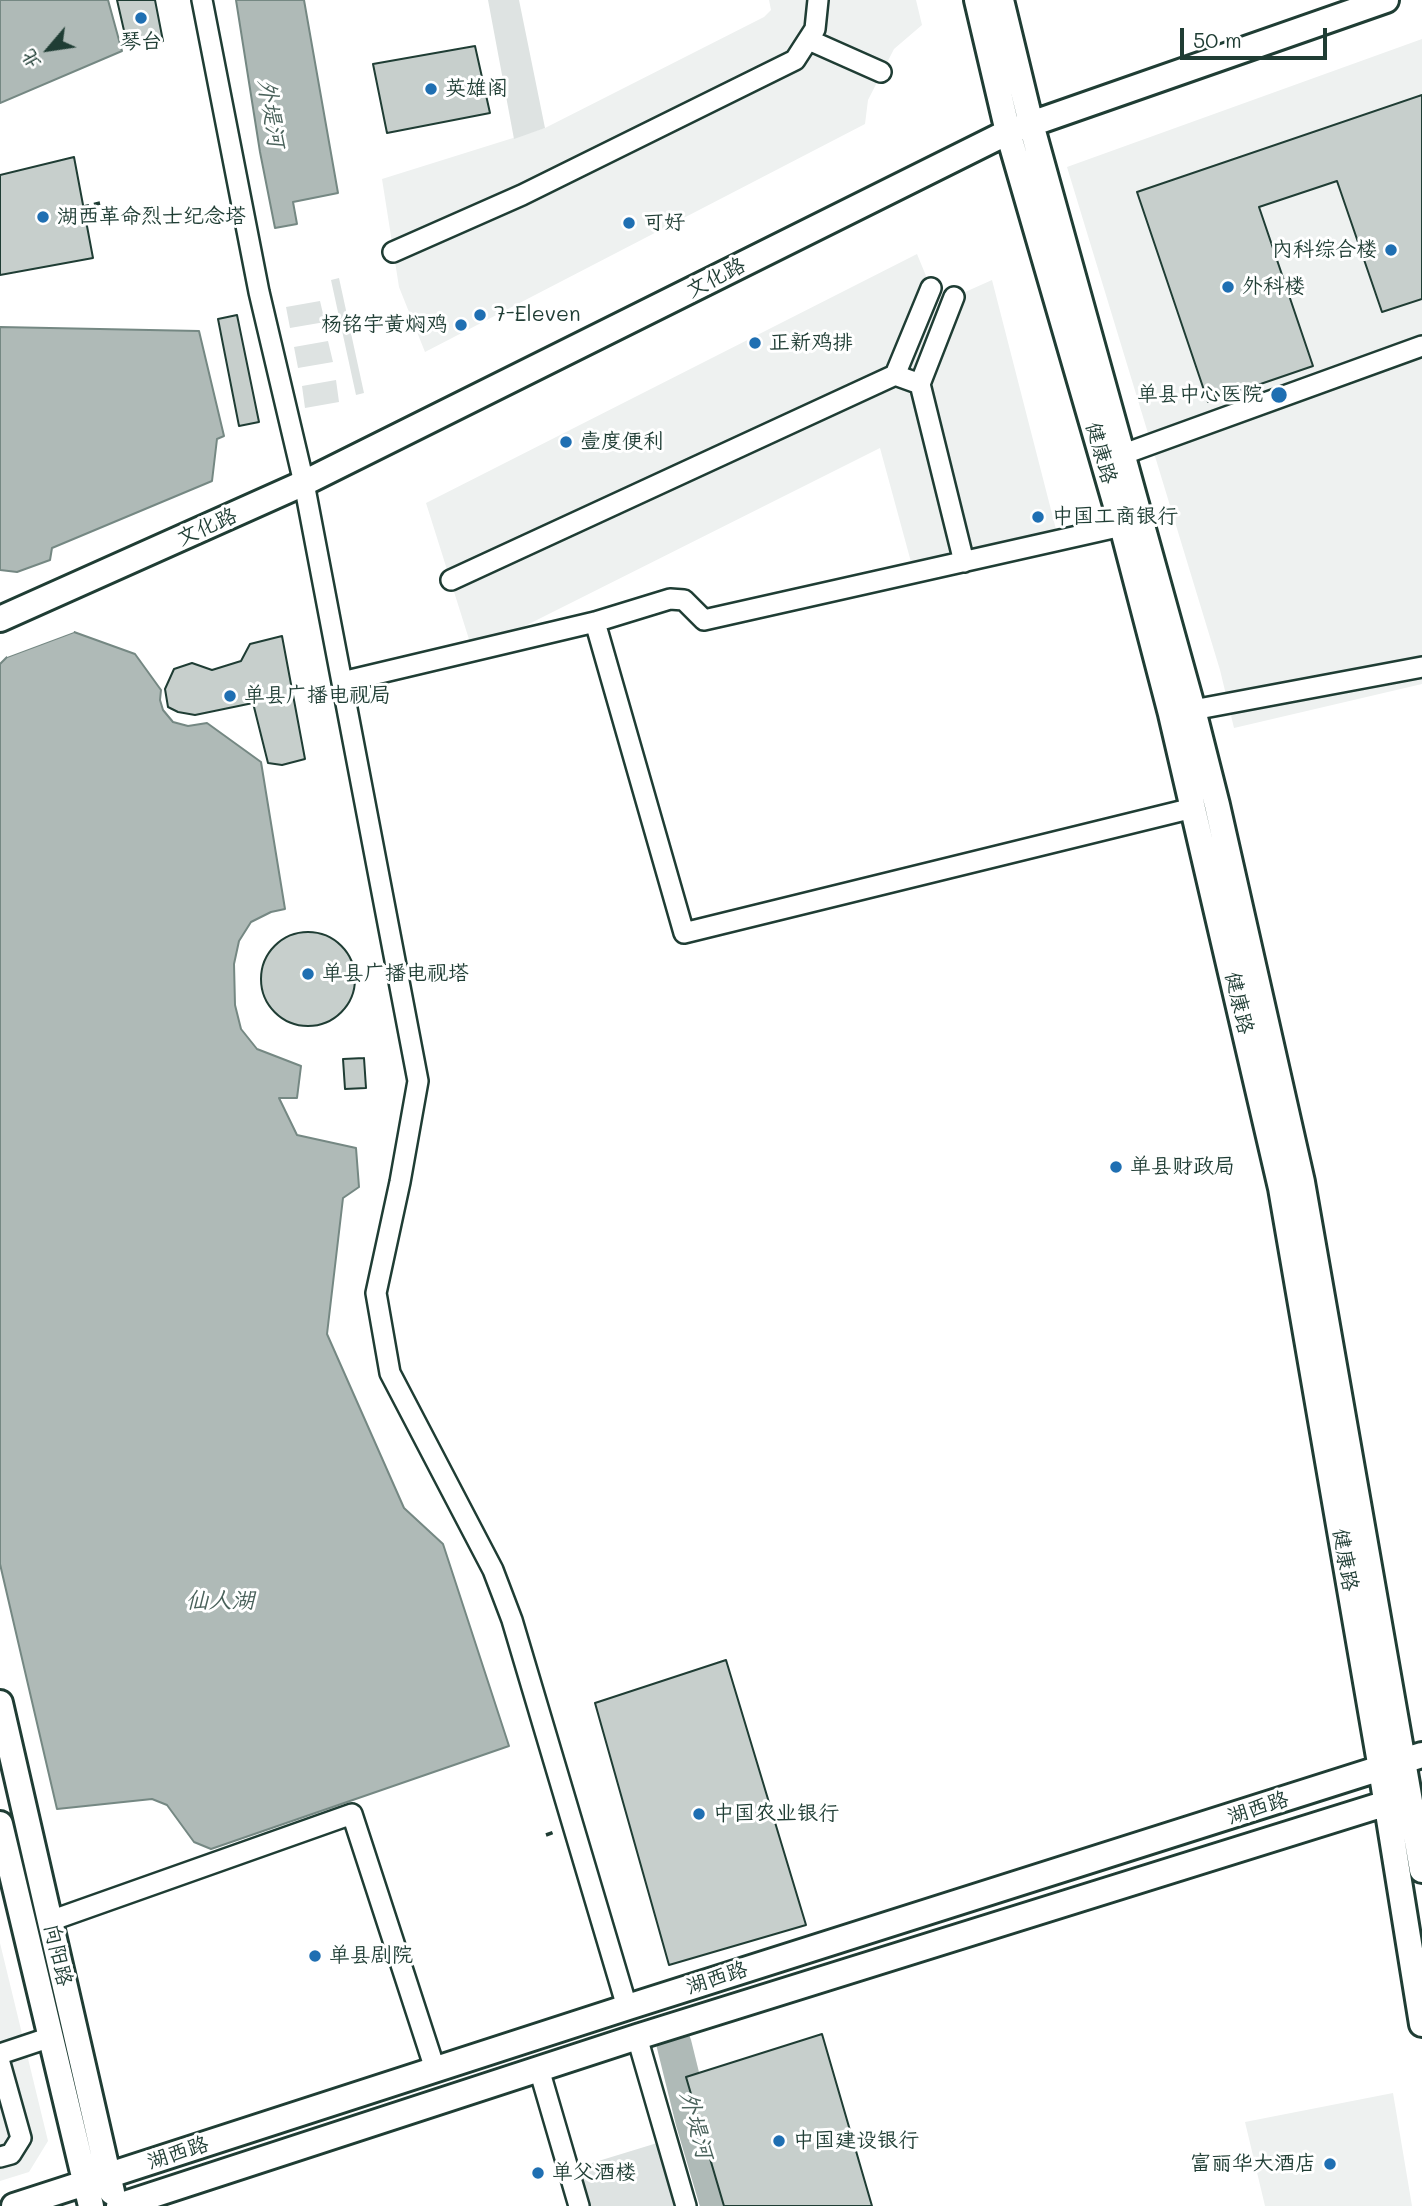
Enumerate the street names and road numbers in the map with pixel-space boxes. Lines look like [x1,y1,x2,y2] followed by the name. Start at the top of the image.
[682,252,750,304] street label: 文化路
[1080,419,1122,487] street label: 健康路
[173,503,241,551] street label: 文化路
[1220,969,1258,1037] street label: 健康路
[1327,1527,1363,1593] street label: 健康路
[1224,1786,1292,1830] street label: 湖西路
[39,1921,77,1989] street label: 向阳路
[683,1956,751,2000] street label: 湖西路
[144,2131,212,2175] street label: 湖西路

